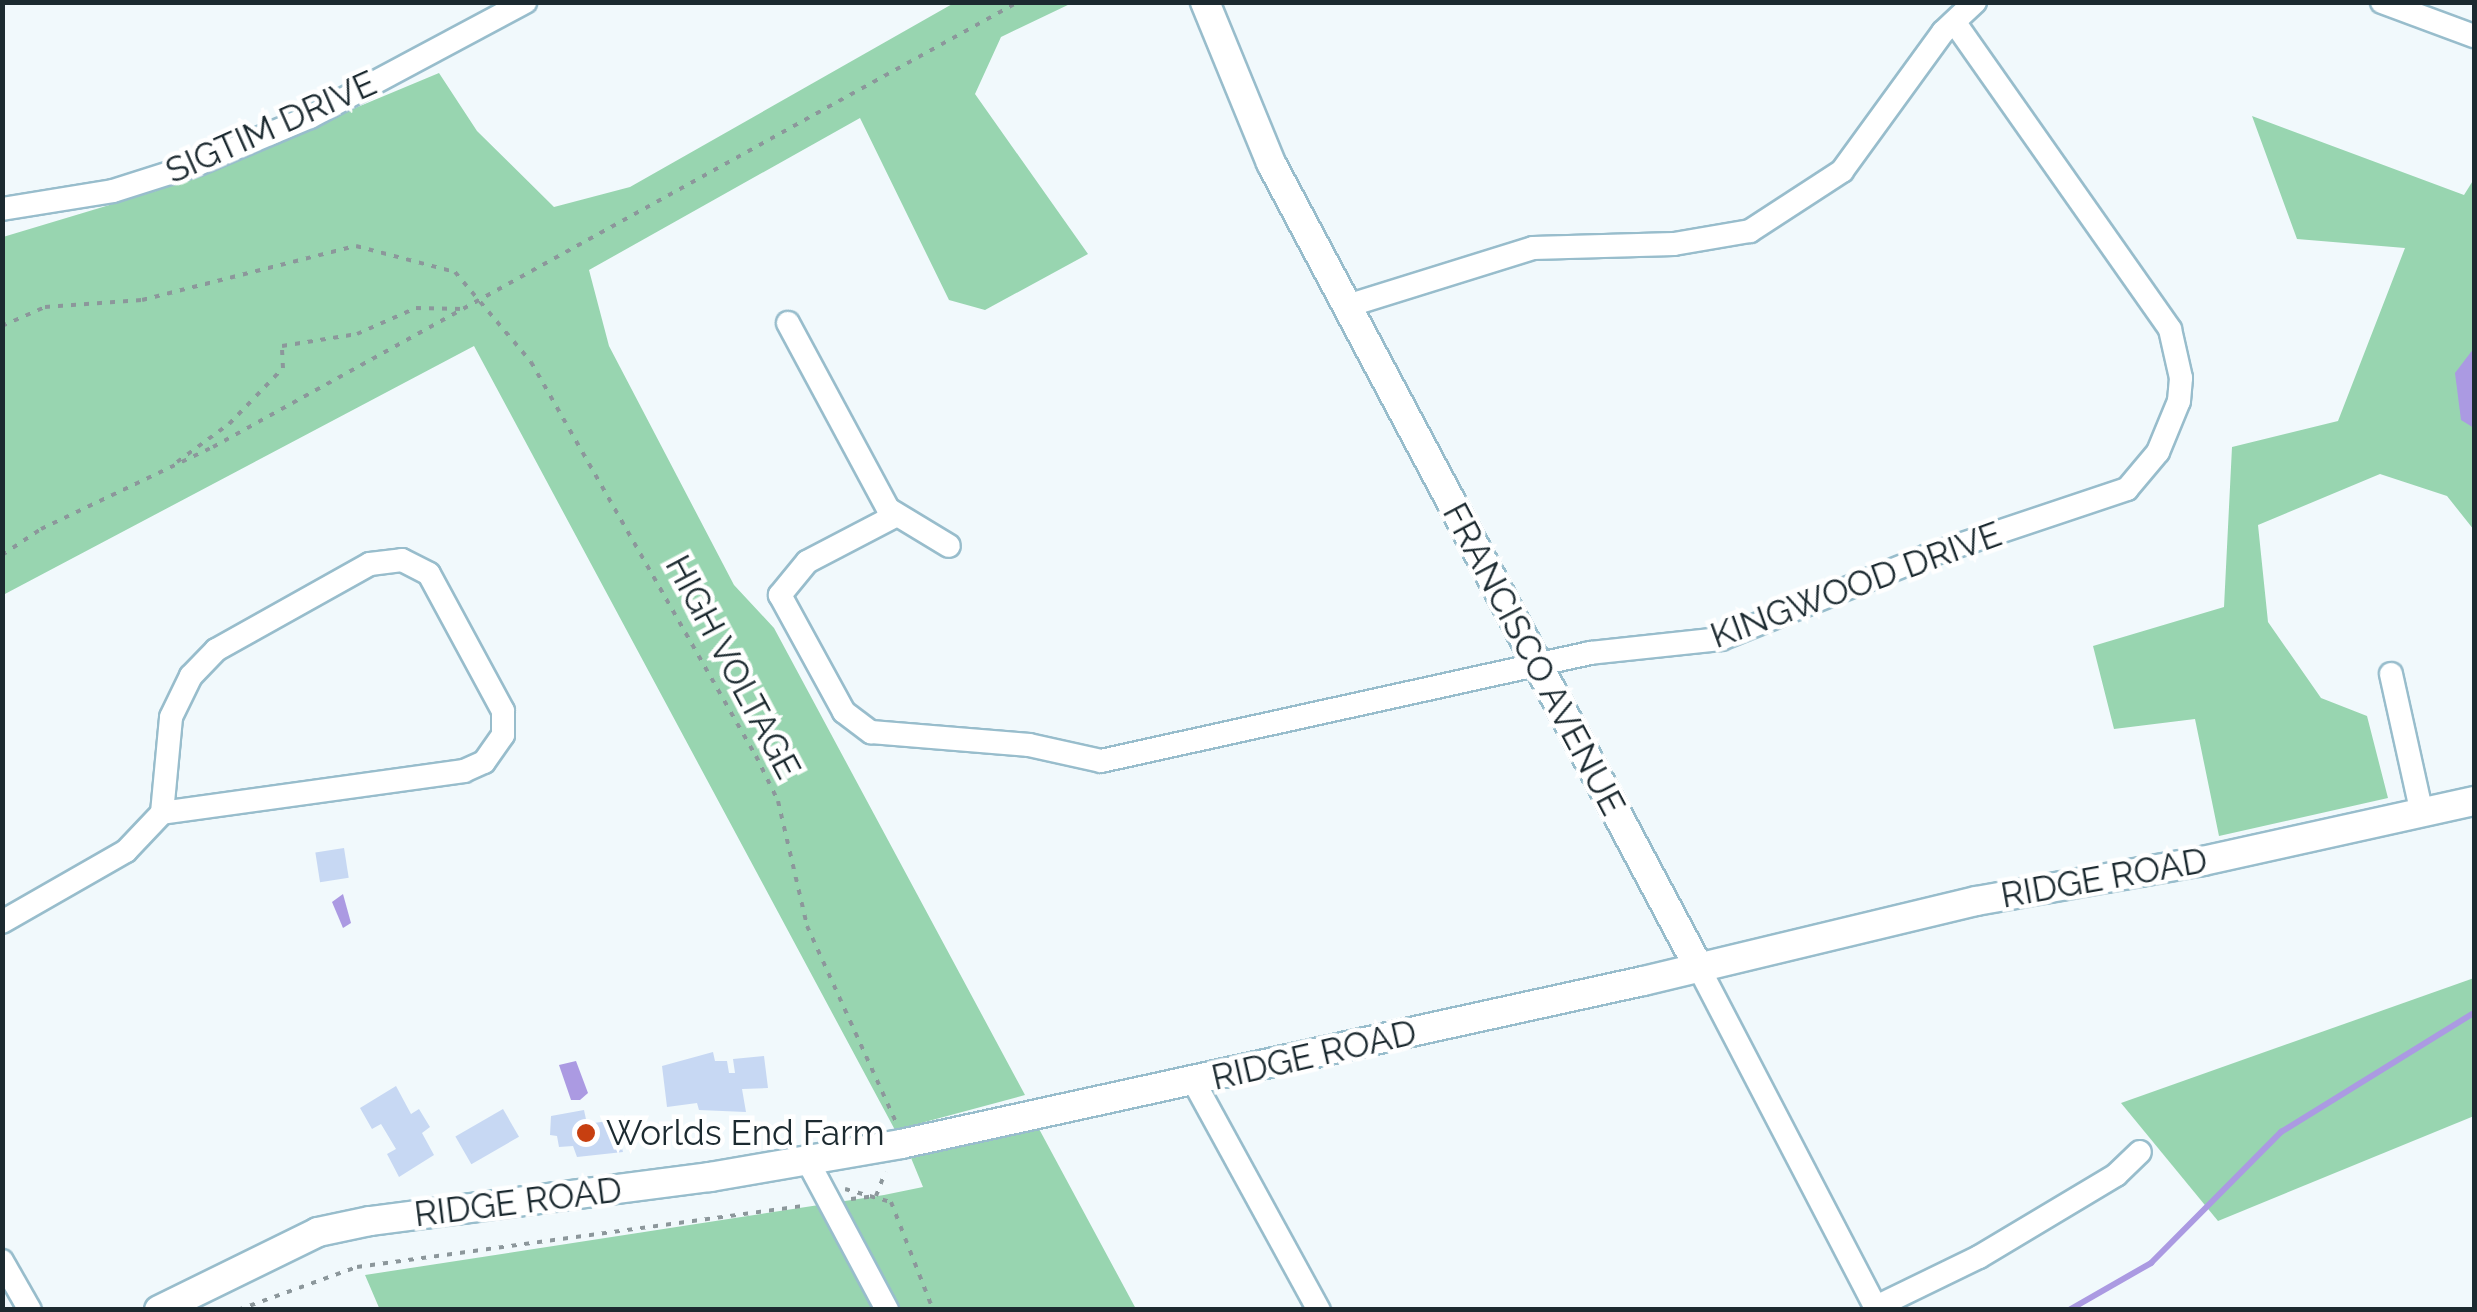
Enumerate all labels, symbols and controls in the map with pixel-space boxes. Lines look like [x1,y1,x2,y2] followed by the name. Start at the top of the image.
[159,62,383,192] street label: SIGTIM DRIVE
[1434,495,1634,823] street label: FRANCISCO AVENUE
[1705,513,2007,657] street label: KINGWOOD DRIVE
[656,548,810,786] street label: HIGH VOLTAGE
[1998,839,2210,917] street label: RIDGE ROAD
[1208,1011,1420,1099] street label: RIDGE ROAD
[606,1112,885,1154] place label: Worlds End Farm
[575,1122,597,1144] marker: Worlds End Farm
[412,1168,624,1236] street label: RIDGE ROAD

